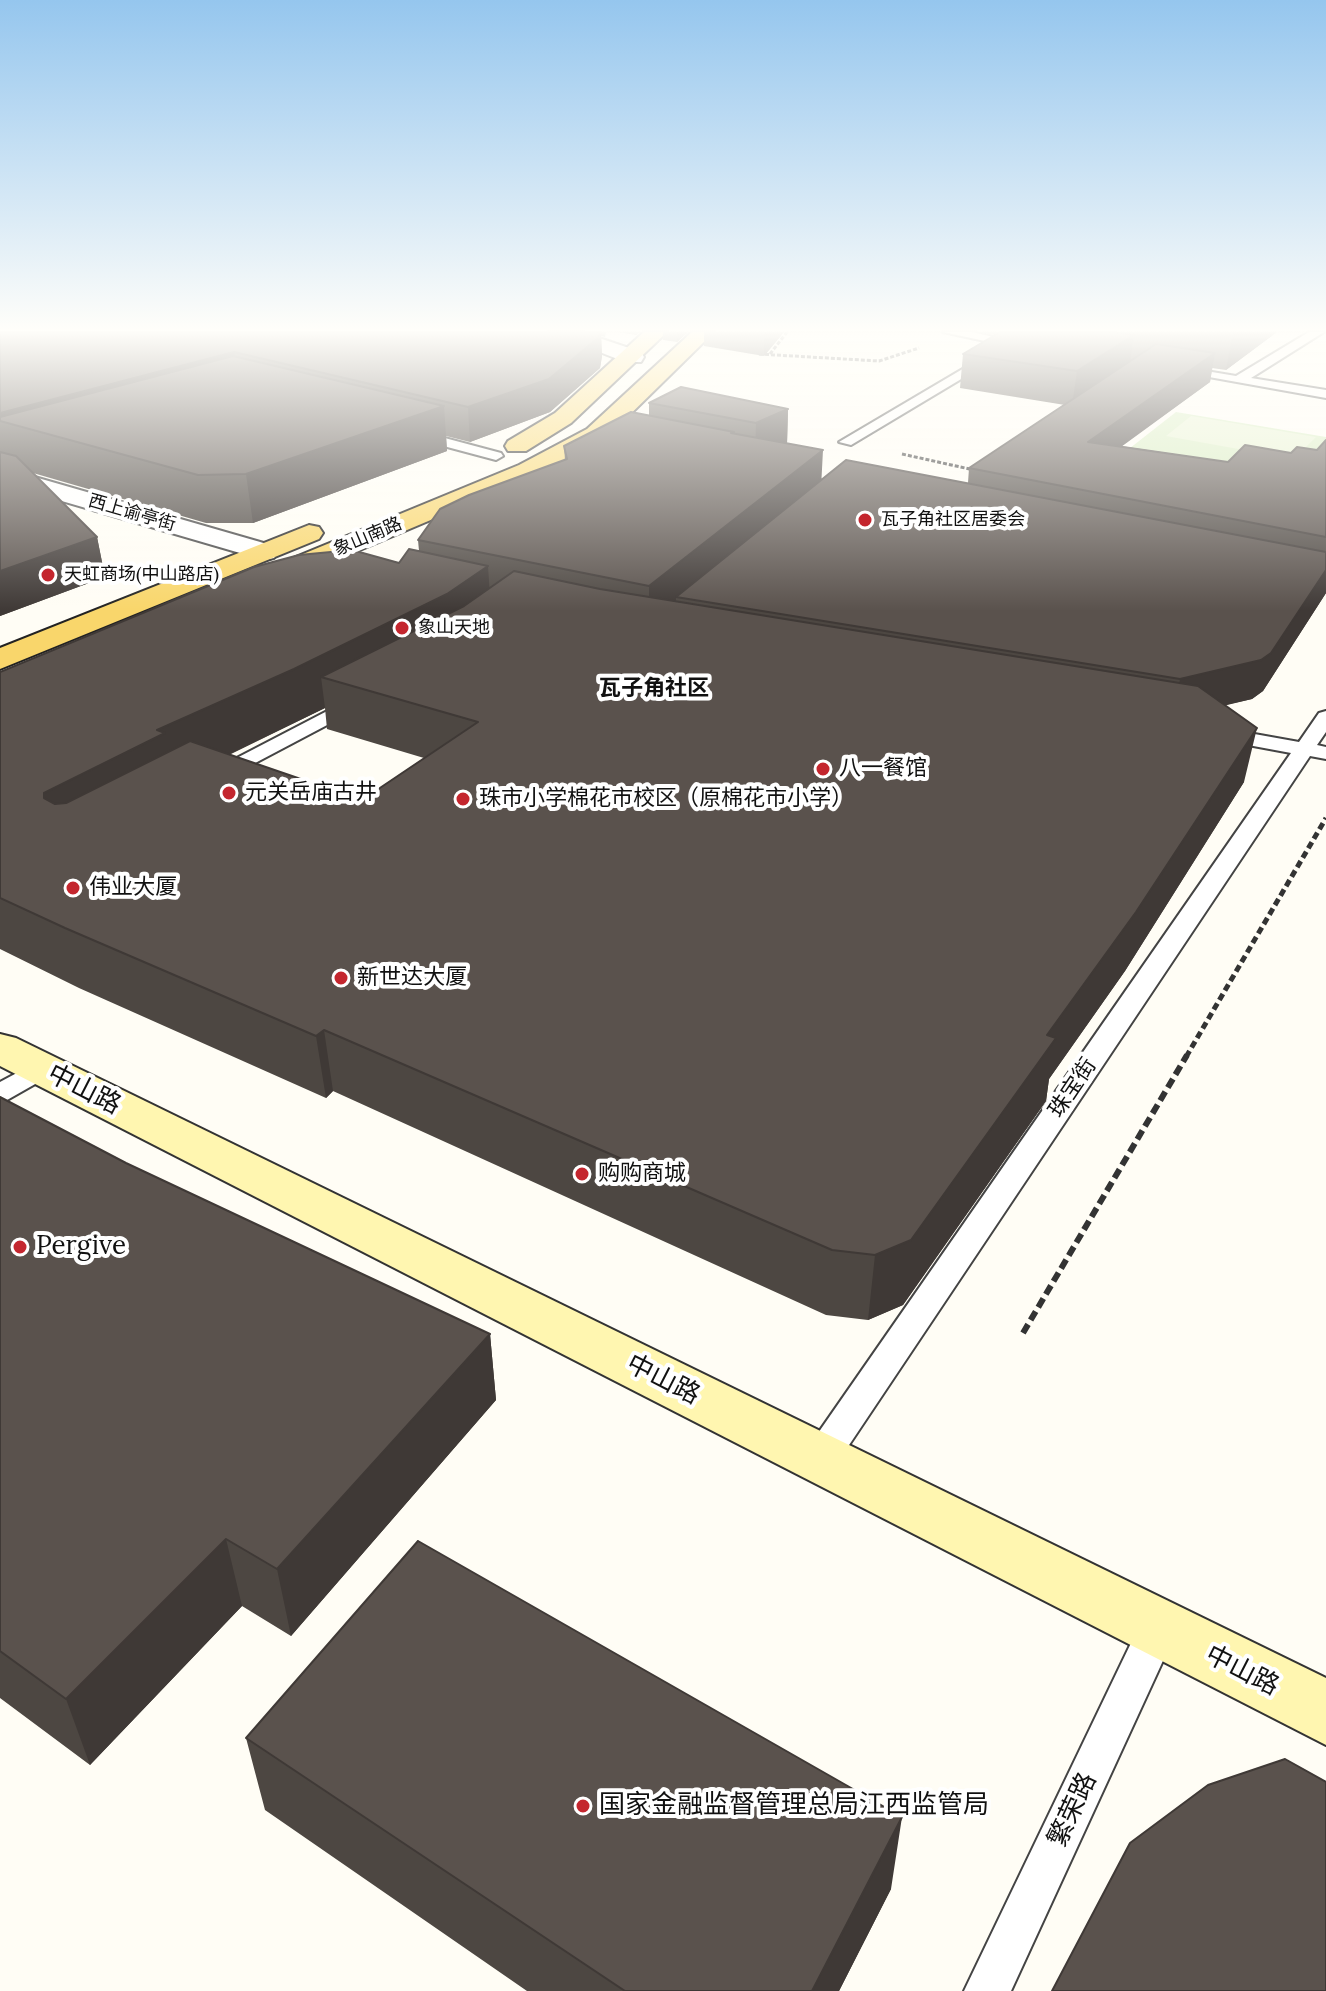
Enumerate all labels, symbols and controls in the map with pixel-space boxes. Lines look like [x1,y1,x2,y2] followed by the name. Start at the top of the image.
[86,490,178,536] street label: 西上谕亭街
[881,509,1025,531] place label: 瓦子角社区居委会
[856,511,874,529] marker: 瓦子角社区居委会
[331,513,405,561] street label: 象山南路
[64,564,219,586] place label: 天虹商场(中山路店)
[39,566,57,584] marker: 天虹商场(中山路店)
[418,617,490,639] place label: 象山天地
[393,619,411,637] marker: 象山天地
[599,676,709,702] district label: 瓦子角社区
[839,756,927,782] place label: 八一餐馆
[814,760,832,778] marker: 八一餐馆
[245,780,377,806] place label: 元关岳庙古井
[220,784,238,802] marker: 元关岳庙古井
[479,786,853,812] place label: 珠市小学棉花市校区（原棉花市小学）
[454,790,472,808] marker: 珠市小学棉花市校区（原棉花市小学）
[89,875,177,901] place label: 伟业大厦
[64,879,82,897] marker: 伟业大厦
[357,965,467,991] place label: 新世达大厦
[332,969,350,987] marker: 新世达大厦
[1044,1053,1102,1123] street label: 珠宝街
[42,1058,126,1122] street label: 中山路
[598,1161,686,1187] place label: 购购商城
[573,1165,591,1183] marker: 购购商城
[36,1231,126,1263] place label: Pergive
[11,1238,29,1256] marker: Pergive
[621,1348,705,1412] street label: 中山路
[1200,1639,1284,1703] street label: 中山路
[1042,1768,1104,1852] street label: 繁荣路
[599,1790,989,1822] place label: 国家金融监督管理总局江西监管局
[574,1797,592,1815] marker: 国家金融监督管理总局江西监管局

